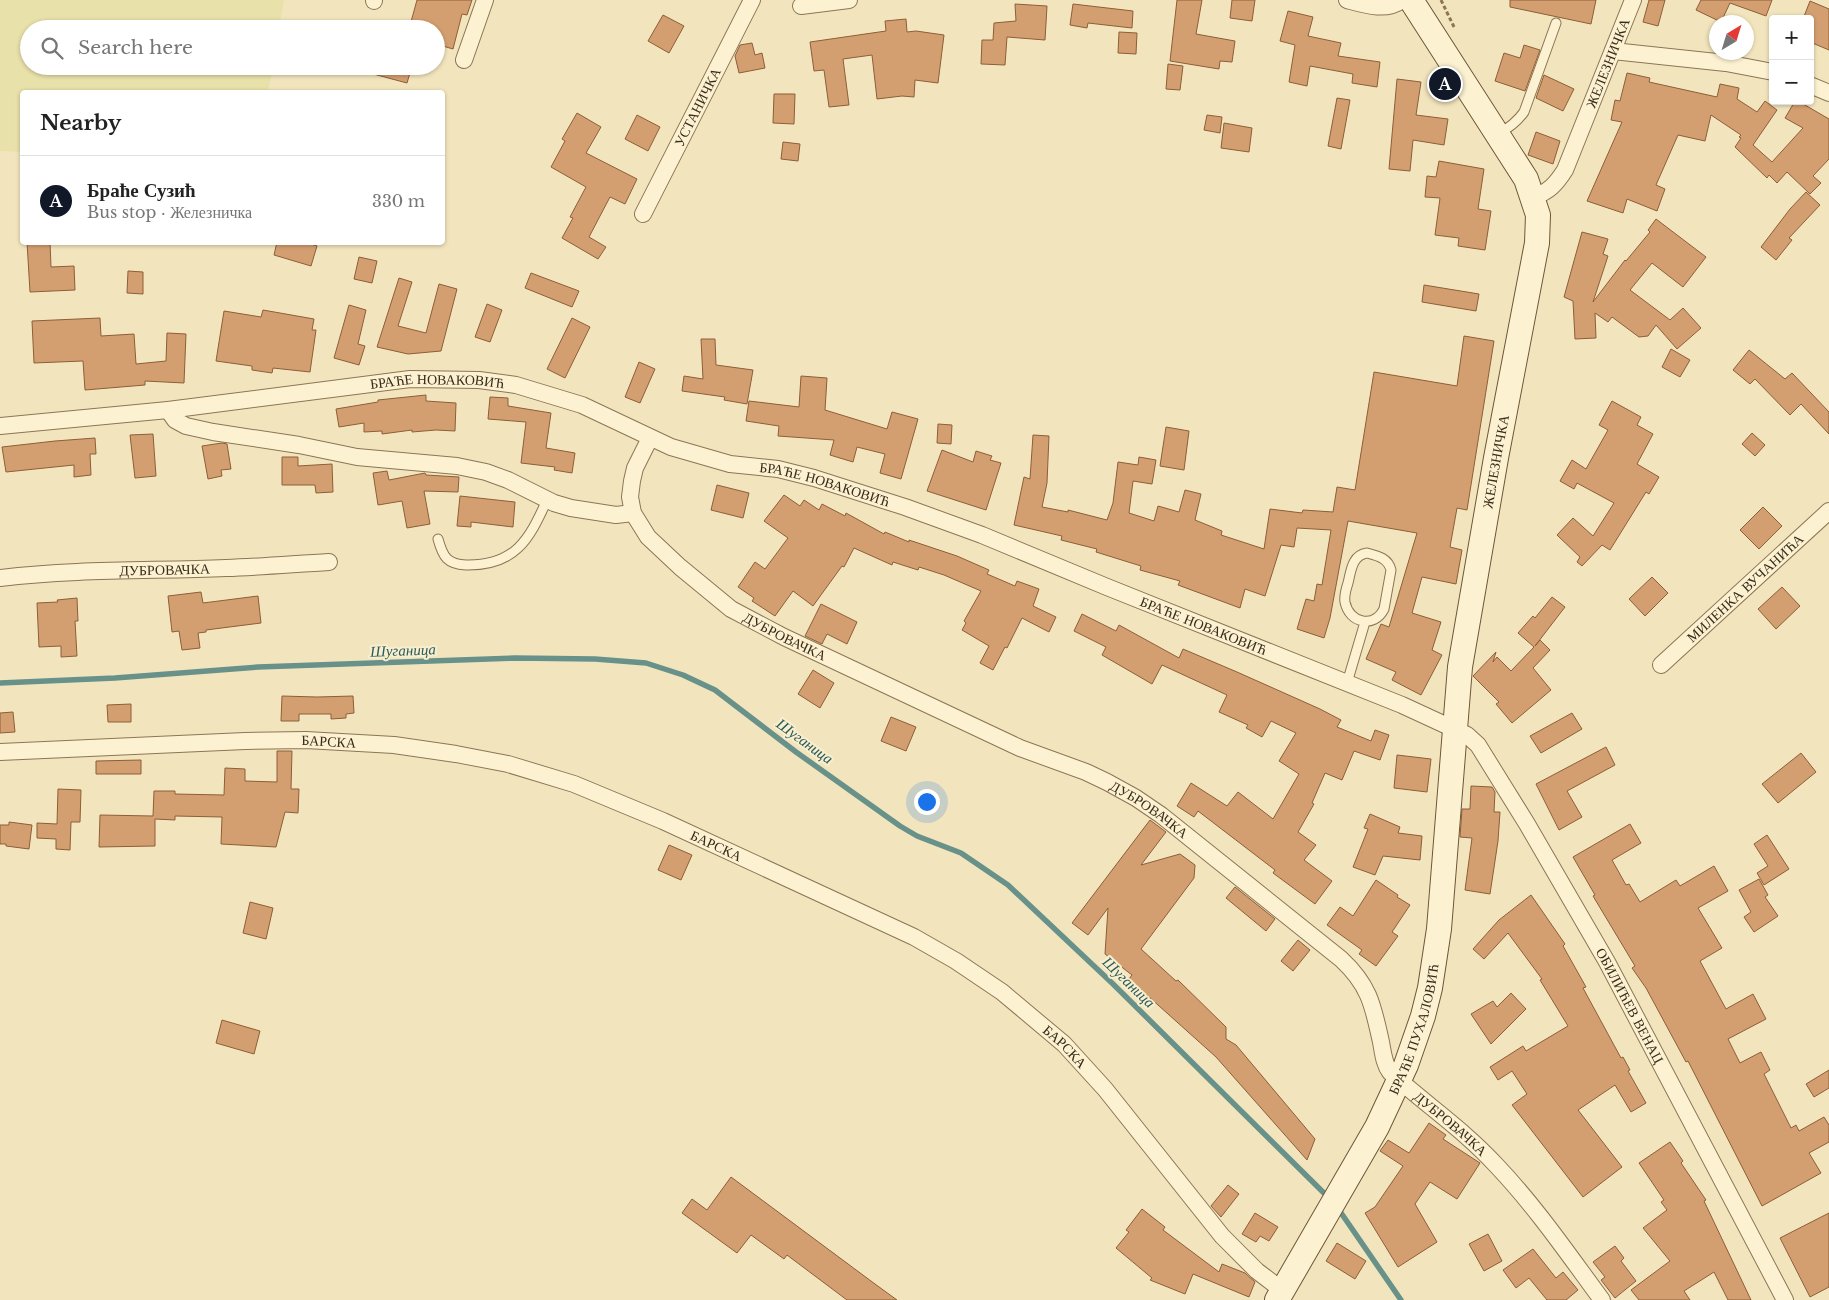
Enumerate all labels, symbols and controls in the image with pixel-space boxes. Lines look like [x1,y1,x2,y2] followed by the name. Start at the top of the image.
[1582,15,1634,111] street label: ЖЕЛЕЗНИЧКА
[1709,15,1754,60] north arrow
[1769,15,1814,105] map controls
[1769,15,1814,60] button: +
[20,20,445,75] search box
[38,34,66,62] icon: search
[78,36,193,59] text: Search here
[1769,60,1814,105] button: −
[670,64,725,150] street label: УСТАНИЧКА
[1429,65,1461,103] pin: A
[40,110,121,136] text: Nearby
[87,179,196,202] text: Браће Сузић
[50,191,62,211] text: A
[372,191,425,211] text: 330 m
[87,202,252,222] text: Bus stop · Железничка
[369,370,506,393] street label: БРАЋЕ НОВАКОВИЋ
[1478,412,1513,510] street label: ЖЕЛЕЗНИЧКА
[759,458,893,511] street label: БРАЋЕ НОВАКОВИЋ
[1683,529,1808,646] street label: МИЛЕНКА ВУЧАНИЋА
[119,560,211,580] street label: ДУБРОВАЧКА
[1138,592,1270,659] street label: БРАЋЕ НОВАКОВИЋ
[740,608,830,665] street label: ДУБРОВАЧКА
[369,639,436,661] water label: Шуганица
[772,713,837,768] water label: Шуганица
[301,731,357,752] street label: БАРСКА
[1107,776,1193,843] street label: ДУБРОВАЧКА
[914,789,940,815] your location
[688,826,746,866] street label: БАРСКА
[1592,945,1668,1067] street label: ОБИЛИЋЕВ ВЕНАЦ
[1098,952,1159,1012] water label: Шуганица
[1384,962,1443,1098] street label: БРАЋЕ ПУХАЛОВИЋ
[1039,1021,1091,1073] street label: БАРСКА
[1410,1087,1492,1160] street label: ДУБРОВАЧКА

